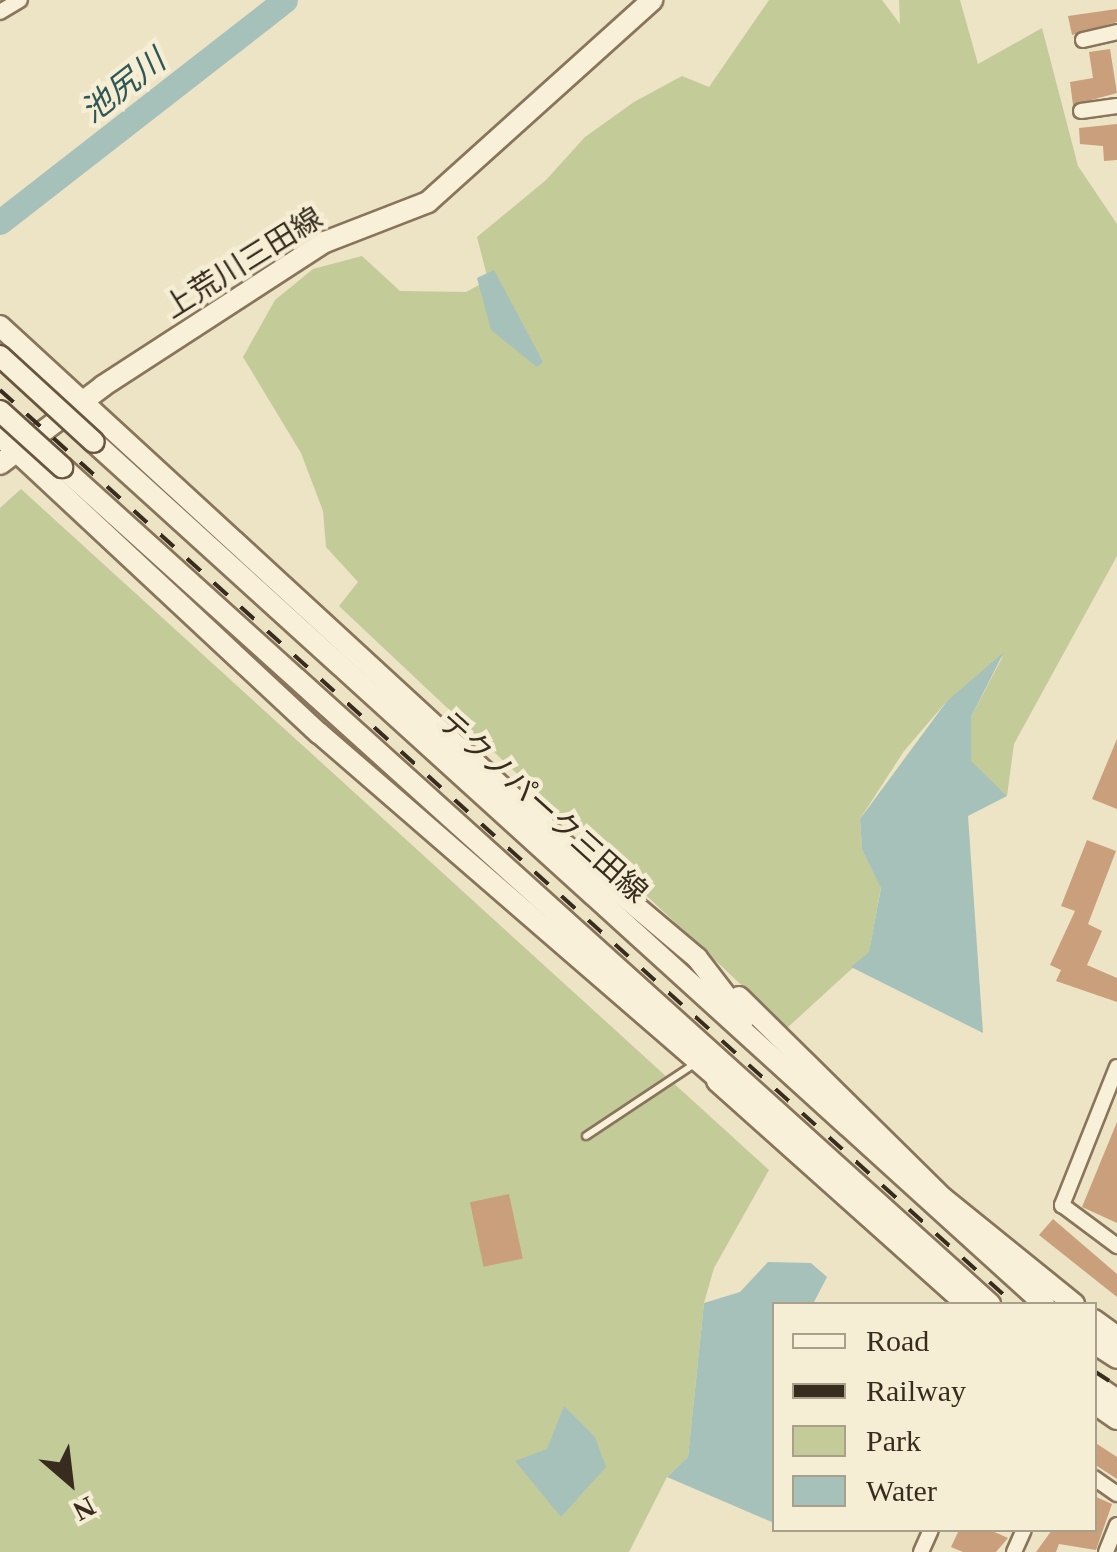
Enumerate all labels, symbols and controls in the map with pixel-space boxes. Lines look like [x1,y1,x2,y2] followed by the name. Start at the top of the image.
[73,41,173,131] water label: 池尻川
[157,200,329,326] street label: 上荒川三田線
[431,703,655,911] street label: テクノパーク三田線
[772,1302,1097,1532] legend
[866,1324,929,1357] text: Road
[866,1374,966,1407] text: Railway
[866,1424,921,1457] text: Park
[20,1432,120,1532] north arrow
[866,1474,937,1507] text: Water
[68,1490,101,1527] text: N

